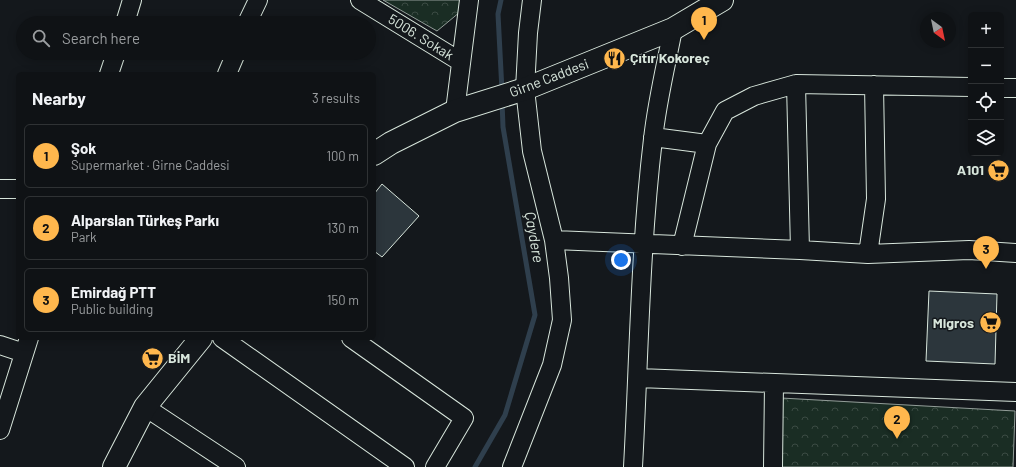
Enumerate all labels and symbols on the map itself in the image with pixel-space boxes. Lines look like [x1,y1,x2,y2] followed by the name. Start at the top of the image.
[691,7,717,40] pin: 1
[385,10,457,63] street label: 5006. Sokak
[920,12,956,48] north arrow
[601,45,627,71] restaurant icon: Çıtır Kokoreç
[630,49,710,66] place label: Çıtır Kokoreç
[507,55,591,100] street label: Girne Caddesi
[986,157,1012,183] supermarket icon: A101
[957,161,984,178] place label: A101
[522,210,548,264] water label: Çaydere
[973,236,999,269] pin: 3
[611,250,631,270] your location
[977,310,1003,336] supermarket icon: Migros
[933,314,974,331] place label: Migros
[140,345,166,371] supermarket icon: BİM
[168,349,190,366] place label: BİM
[884,406,910,439] pin: 2

